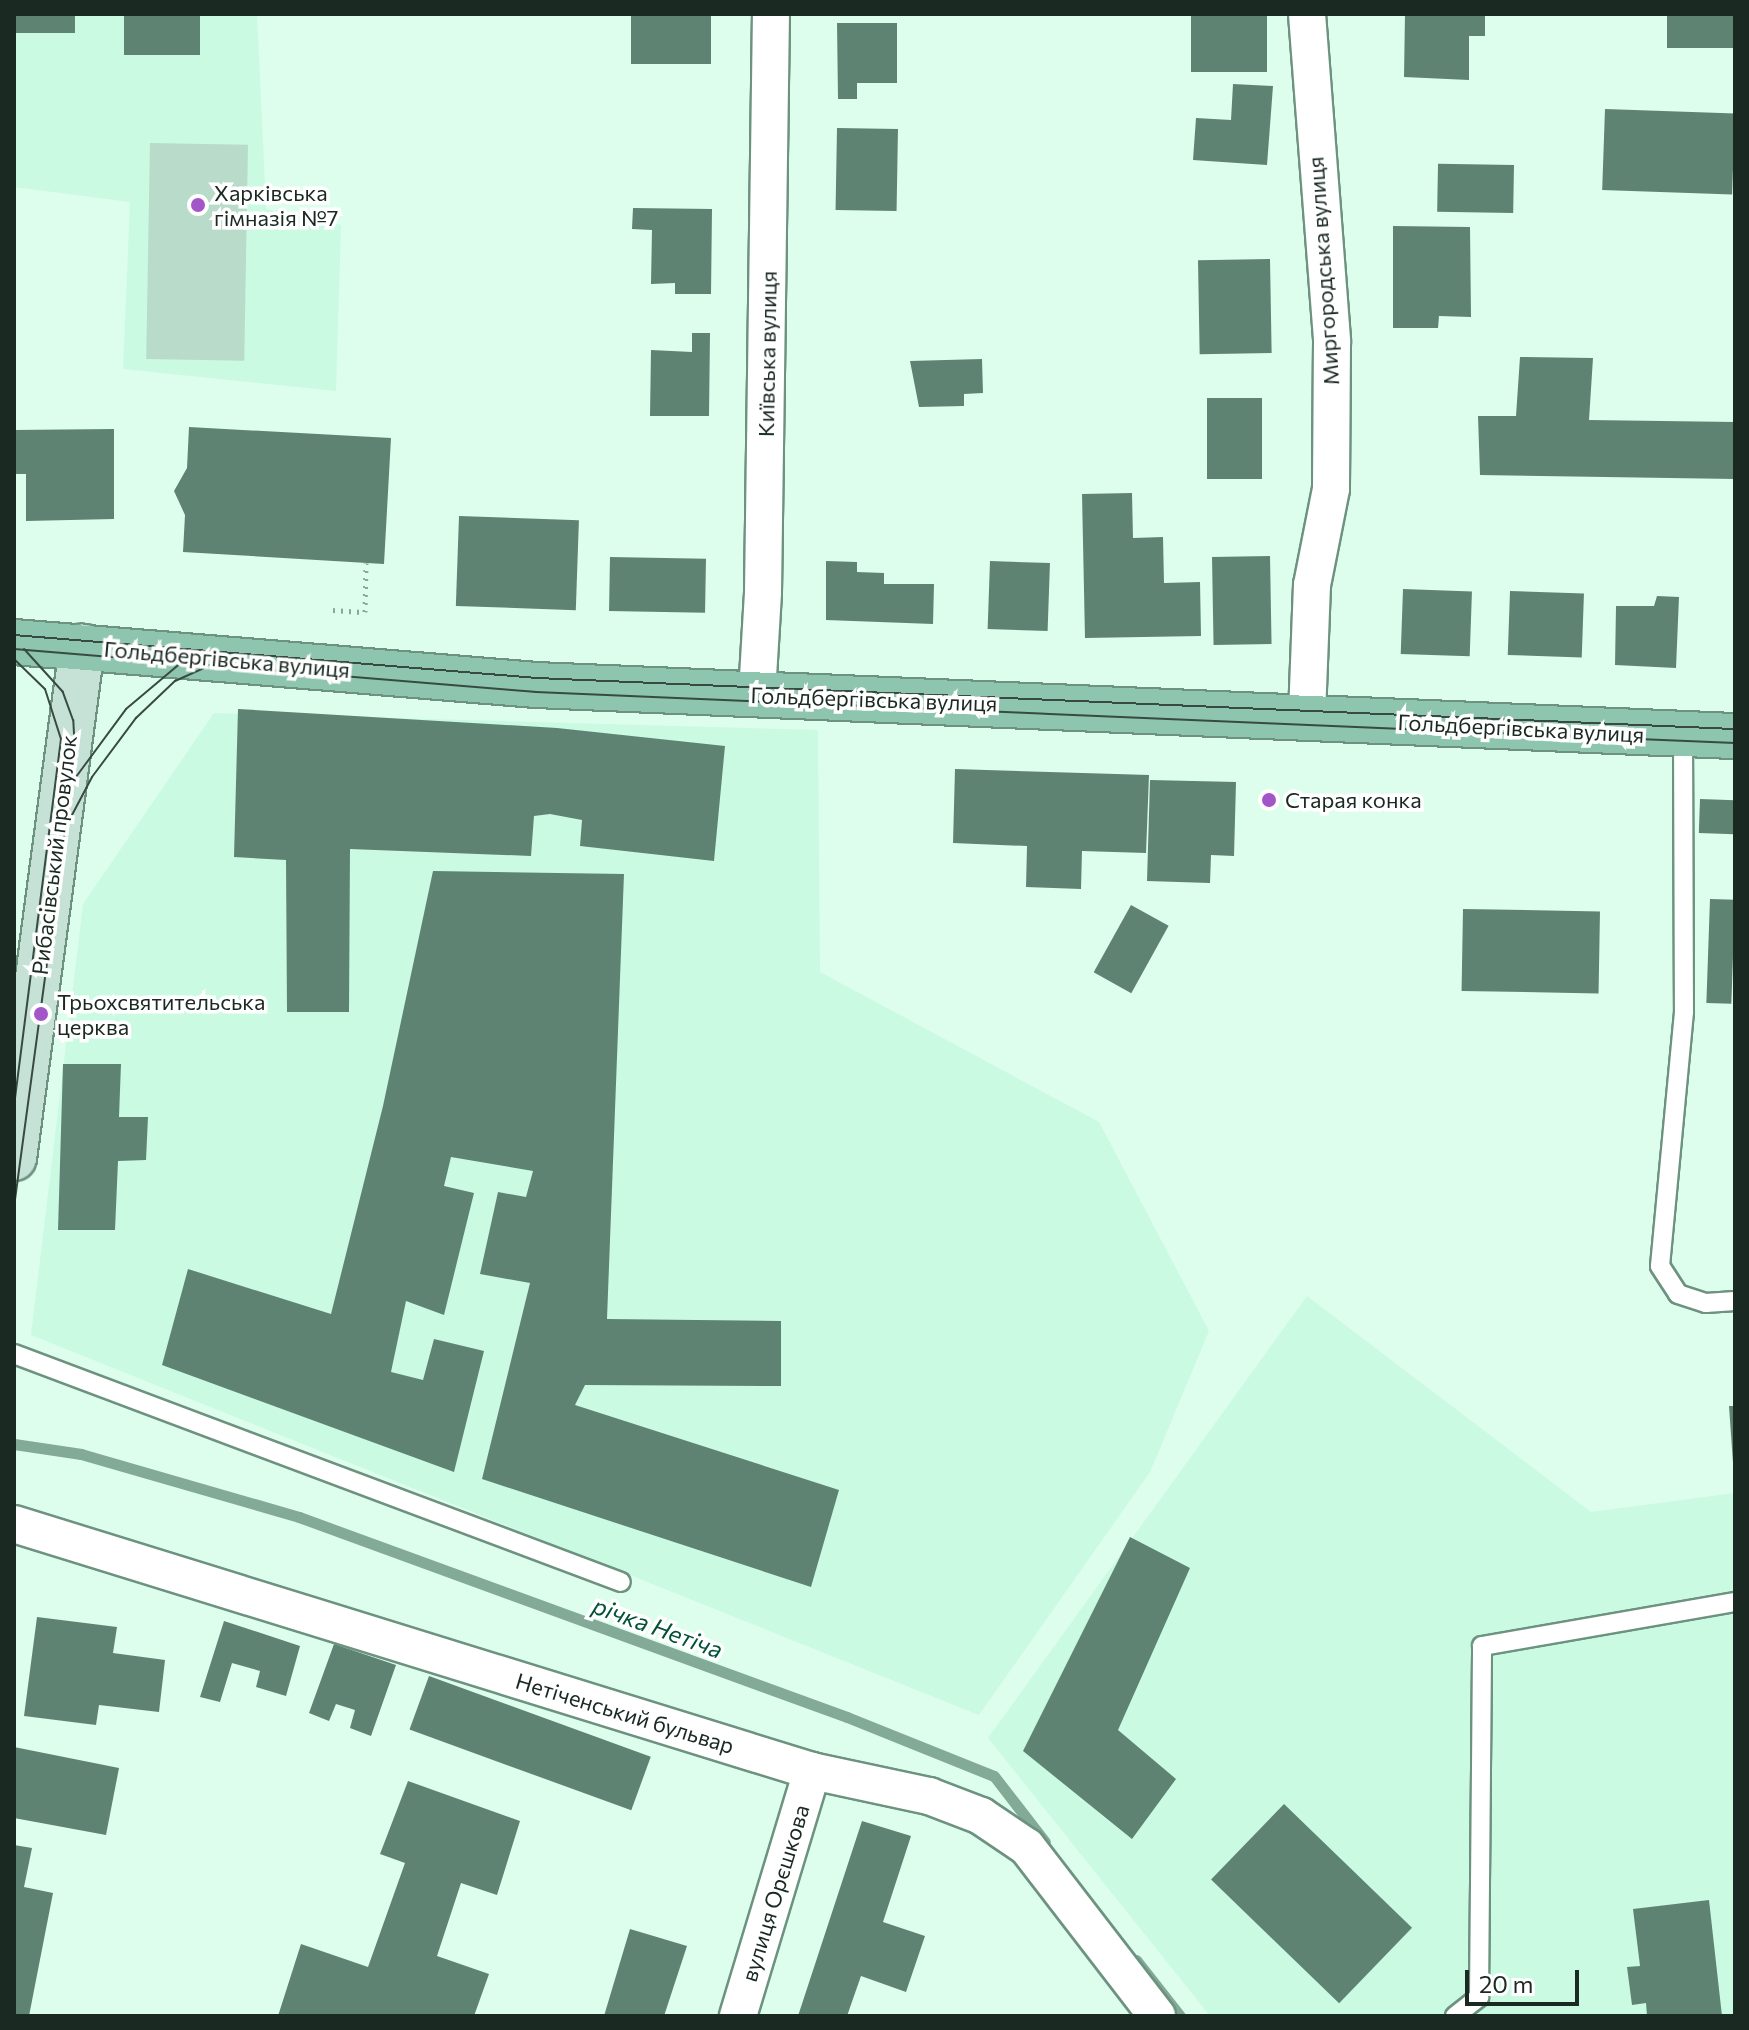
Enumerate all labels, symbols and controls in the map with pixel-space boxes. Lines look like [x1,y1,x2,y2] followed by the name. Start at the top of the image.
[1302,156,1344,386] street label: Миргородська вулиця
[214,179,338,230] place label: Харківська гімназія №7
[189,196,207,214] marker: Харківська гімназія №7
[752,271,782,437] street label: Київська вулиця
[103,635,351,683] street label: Гольдбергівська вулиця
[750,681,998,717] street label: Гольдбергівська вулиця
[1397,708,1645,748] street label: Гольдбергівська вулиця
[26,734,82,976] street label: Рибасівський провулок
[1285,787,1422,813] place label: Старая конка
[1260,791,1278,809] marker: Старая конка
[57,988,265,1040] place label: Трьохсвятительська церква
[32,1005,50,1023] marker: Трьохсвятительська церква
[589,1590,727,1664] water label: річка Нетіча
[513,1667,737,1759] street label: Нетіченський бульвар
[736,1801,814,1985] street label: вулиця Орєшкова
[1469,1954,1583,2004] scale bar
[1479,1969,1533,1998] text: 20 m

